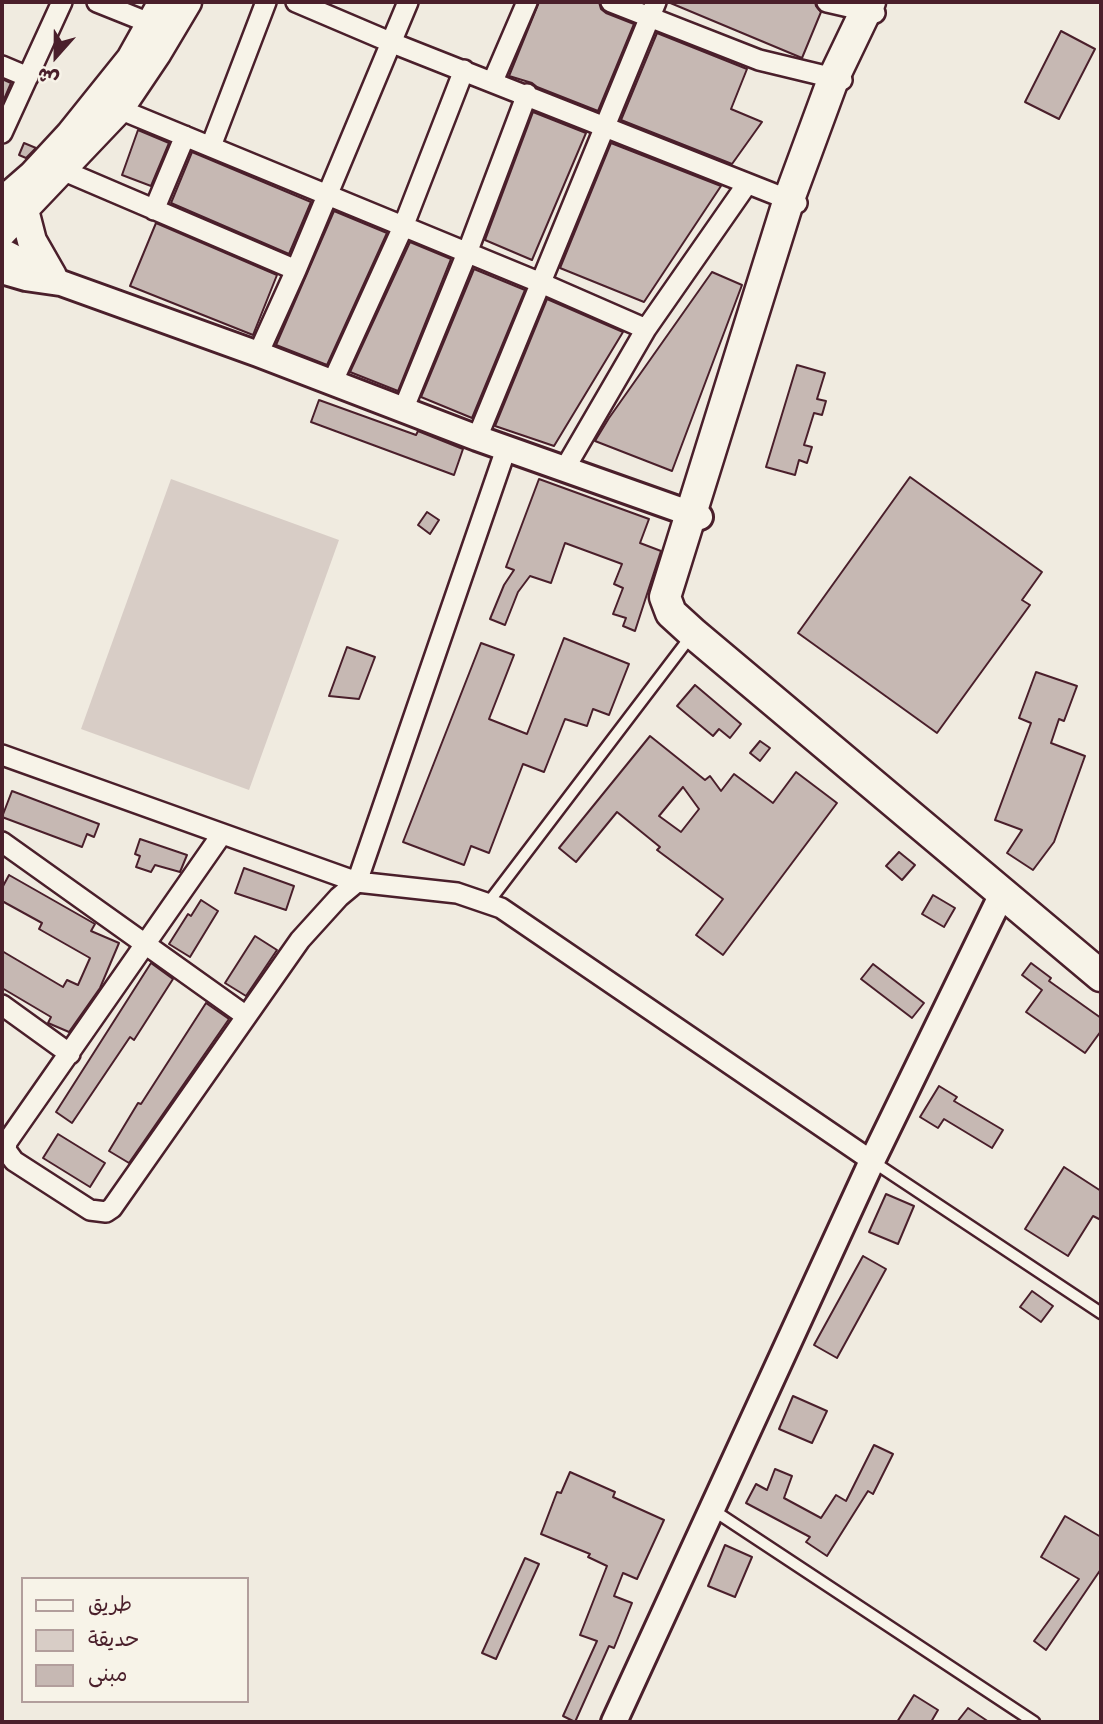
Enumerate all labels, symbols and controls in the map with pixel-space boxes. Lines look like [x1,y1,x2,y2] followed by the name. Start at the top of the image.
[21,21,91,91] north arrow
[34,62,62,91] text: ش
[21,1577,248,1703] legend
[88,1592,132,1617] text: طريق
[88,1627,139,1652] text: حديقة
[88,1662,127,1687] text: مبنى

